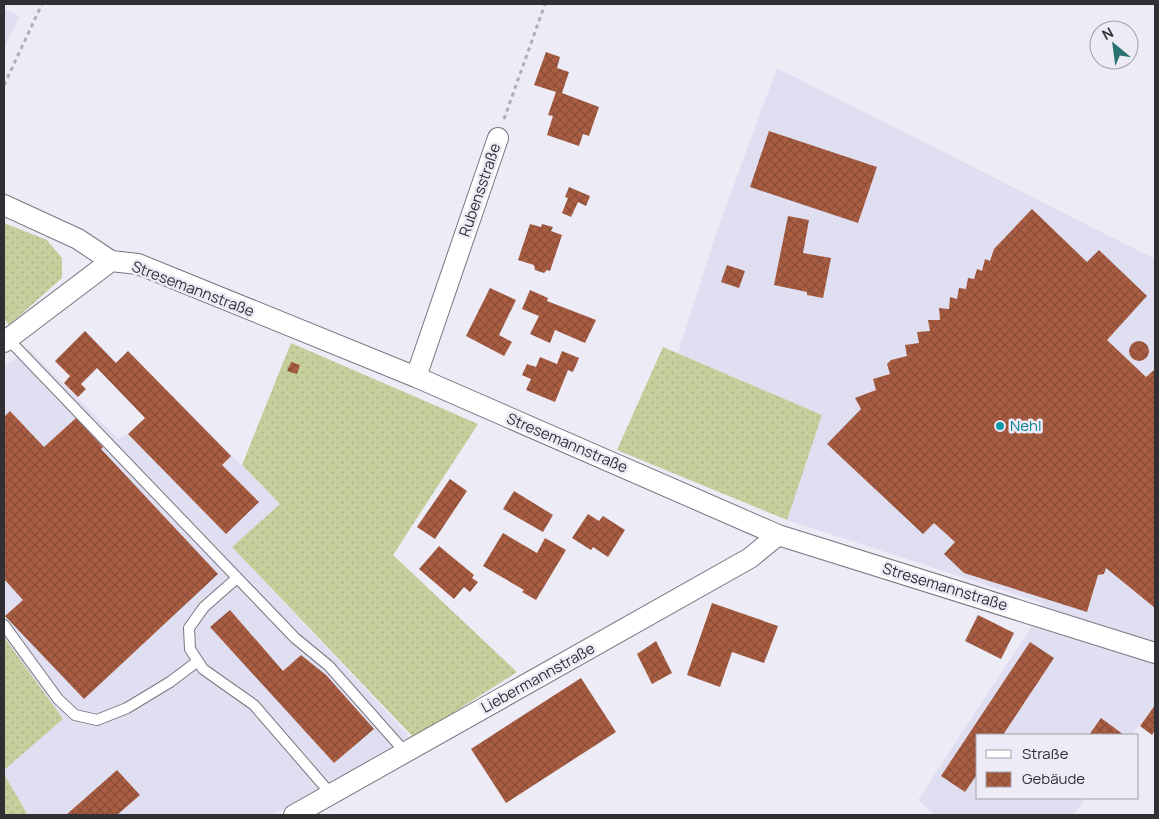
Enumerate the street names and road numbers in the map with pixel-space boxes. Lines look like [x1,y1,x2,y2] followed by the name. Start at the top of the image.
[454,140,505,239] street label: Rubensstraße
[129,256,258,322] street label: Stresemannstraße
[503,408,631,478] street label: Stresemannstraße
[880,558,1010,616] street label: Stresemannstraße
[477,638,599,718] street label: Liebermannstraße

